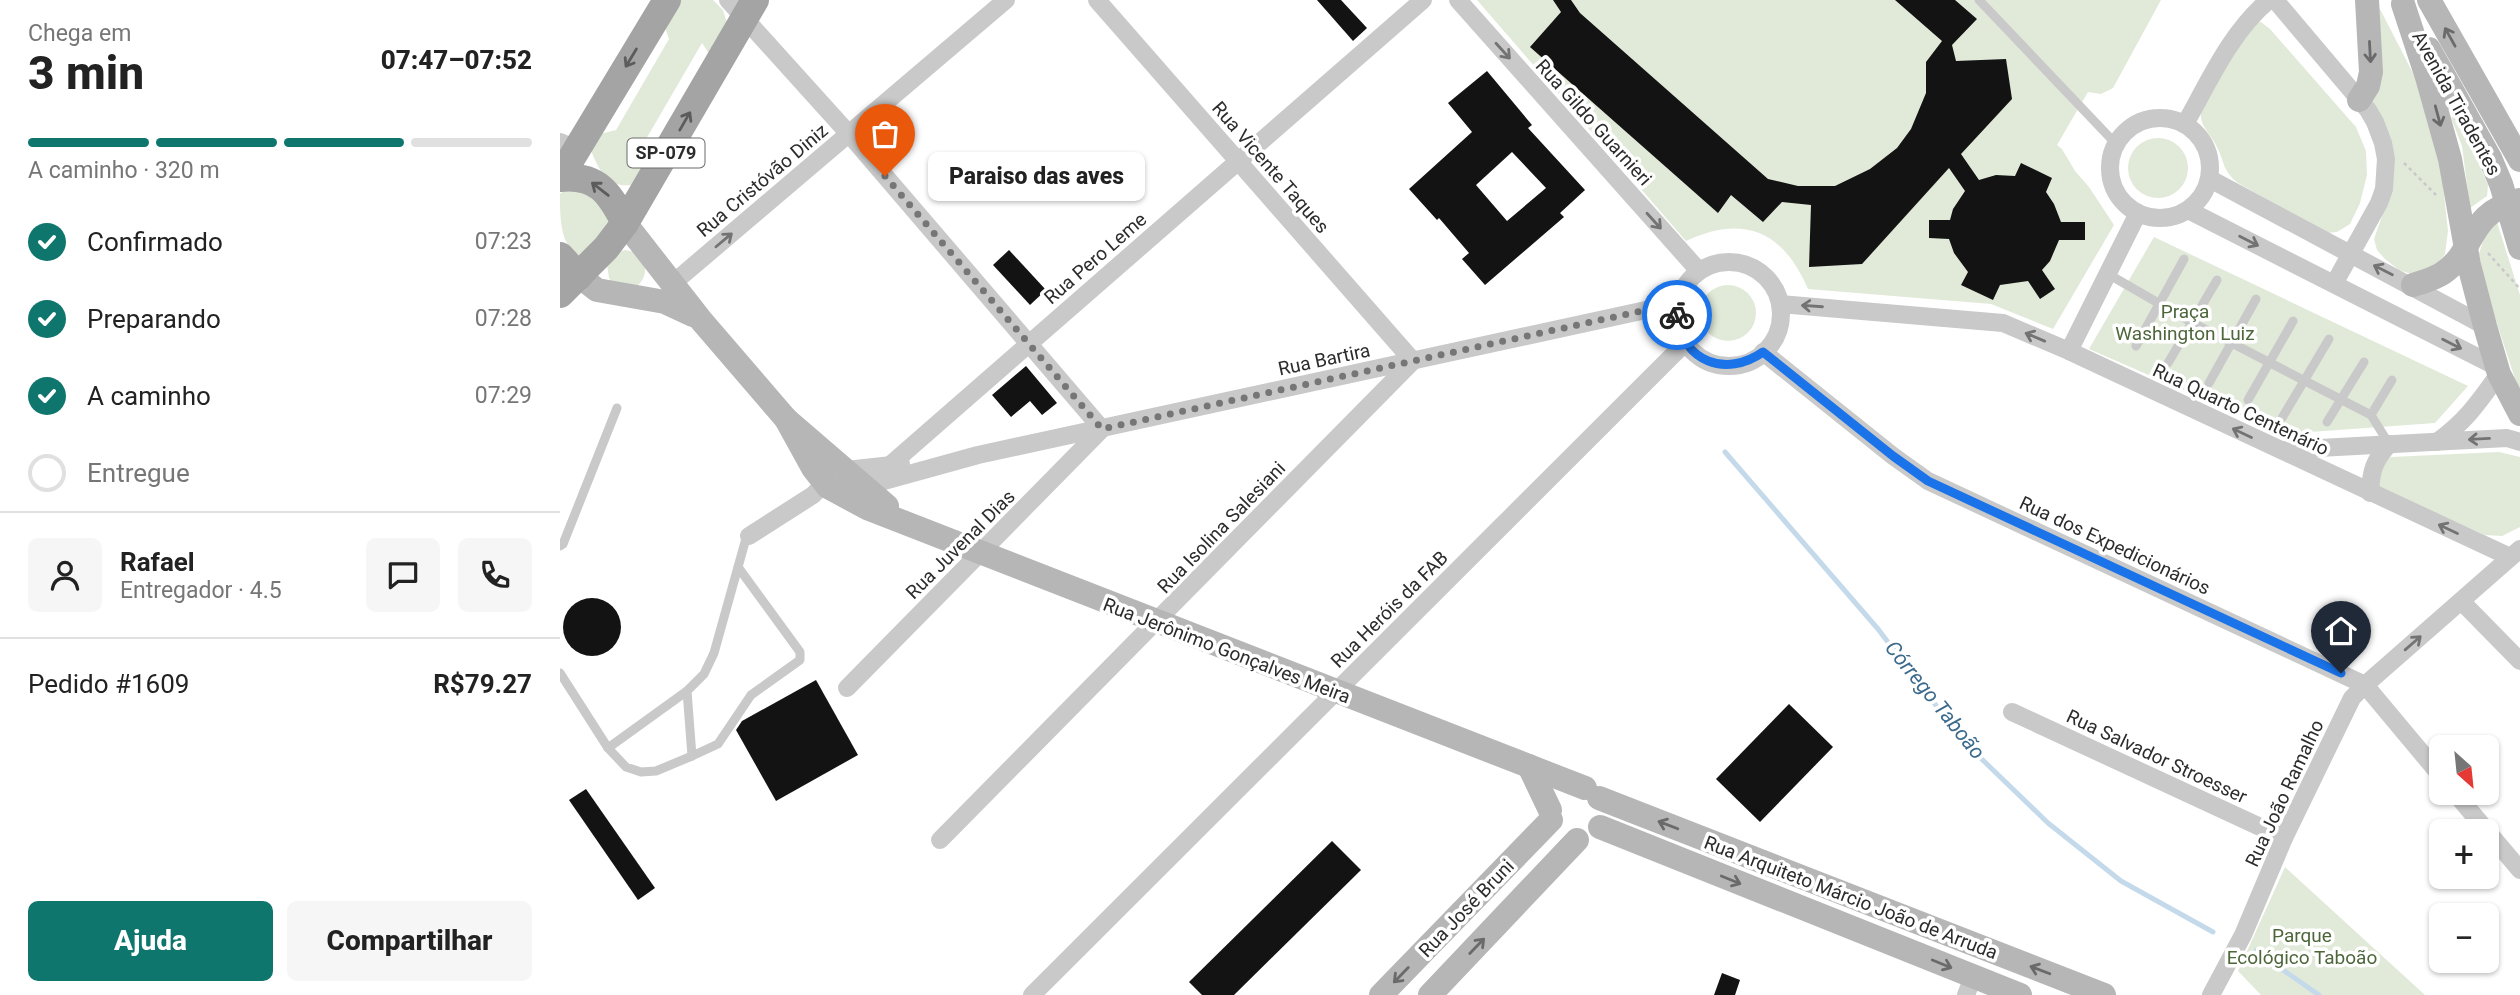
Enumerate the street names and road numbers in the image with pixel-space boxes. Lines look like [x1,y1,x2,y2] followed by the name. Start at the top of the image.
[2407,27,2506,179] street label: Avenida Tiradentes
[1531,54,1656,190] street label: Rua Gildo Guarnieri
[1207,97,1334,238] street label: Rua Vicente Taques
[692,119,832,242] street label: Rua Cristóvão Diniz
[628,138,704,168] road number: SP-079
[1039,208,1151,309] street label: Rua Pero Leme
[1276,339,1372,380] street label: Rua Bartira
[2149,359,2332,460] street label: Rua Quarto Centenário
[1153,457,1290,598] street label: Rua Isolina Salesiani
[901,485,1020,604] street label: Rua Juvenal Dias
[2016,491,2214,600] street label: Rua dos Expedicionários
[1326,546,1453,673] street label: Rua Heróis da FAB
[1100,593,1354,708] street label: Rua Jerônimo Gonçalves Meira
[2063,705,2251,809] street label: Rua Salvador Stroesser
[2240,716,2329,870] street label: Rua João Ramalho
[1701,831,2001,964] street label: Rua Arquiteto Márcio João de Arruda
[1414,855,1519,962] street label: Rua José Bruni

